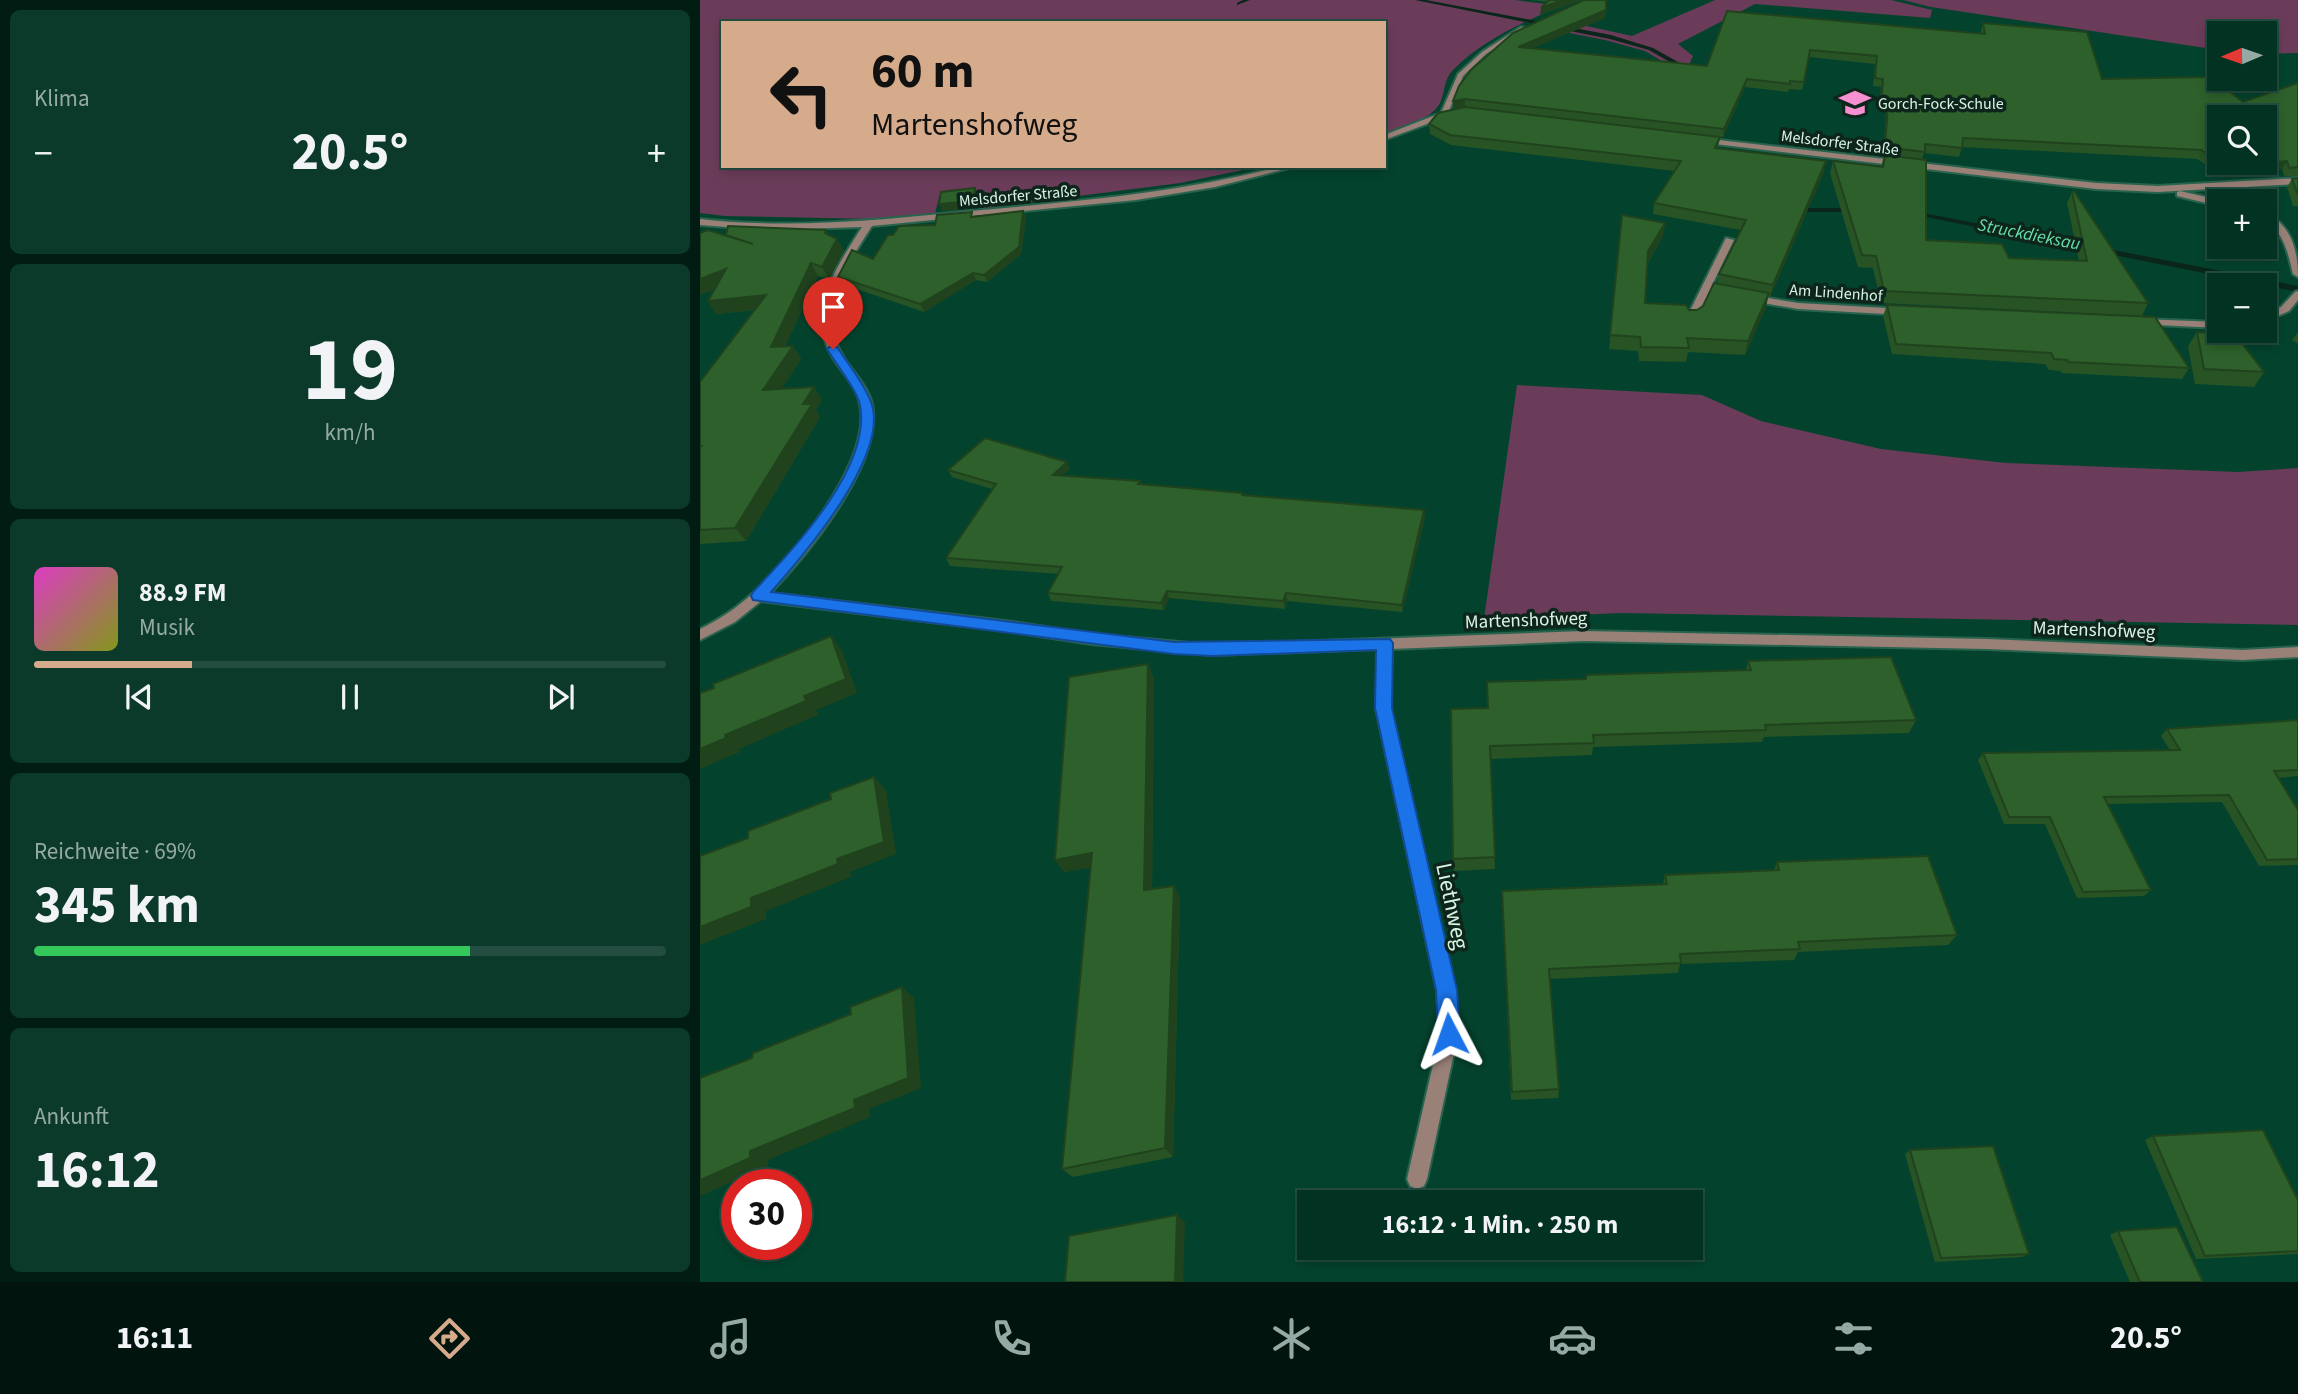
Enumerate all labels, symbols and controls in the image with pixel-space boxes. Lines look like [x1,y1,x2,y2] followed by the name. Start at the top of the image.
[2207,21,2277,91] north arrow
[2207,21,2277,343] map controls
[871,37,975,107] text: 60 m
[756,49,847,140] icon: left
[34,82,90,115] text: Klima
[1838,86,1872,120] school or university icon: Gorch-Fock-Schule
[1878,93,2004,115] place label: Gorch-Fock-Schule
[871,102,1077,148] text: Martenshofweg
[2207,105,2277,175] button: search
[292,116,408,190] text: 20.5°
[1780,125,1900,161] street label: Melsdorfer Straße
[34,127,53,181] text: −
[647,127,666,181] text: +
[958,180,1078,212] street label: Melsdorfer Straße
[2207,189,2277,259] button: +
[1975,212,2082,257] water label: Struckdieksau
[2207,273,2277,343] button: −
[803,277,863,349] pin
[1789,279,1885,307] street label: Am Lindenhof
[814,288,852,326] icon: arrive
[302,306,398,435] text: 19
[324,416,376,449] text: km/h
[139,574,227,611] text: 88.9 FM
[1464,605,1588,636] street label: Martenshofweg
[139,611,195,644] text: Musik
[2032,615,2156,646] street label: Martenshofweg
[120,678,158,716] icon: previous
[331,678,369,716] icon: pause
[542,678,580,716] icon: next
[34,835,196,868] text: Reichweite · 69%
[1427,860,1478,953] street label: Liethweg
[34,869,200,943] text: 345 km
[1412,997,1486,1071] position arrow
[34,1100,109,1133] text: Ankunft
[34,1134,159,1208] text: 16:12
[721,1169,812,1260] speed limit sign: 30
[1382,1206,1618,1243] text: 16:12 · 1 Min. · 250 m
[425,1314,474,1363] icon: directions
[706,1314,755,1363] icon: music
[987,1314,1036,1363] icon: phone
[1267,1314,1316,1363] icon: climate
[1548,1314,1597,1363] icon: car
[1829,1314,1878,1363] icon: filters
[116,1315,193,1361] text: 16:11
[2110,1315,2182,1361] text: 20.5°

